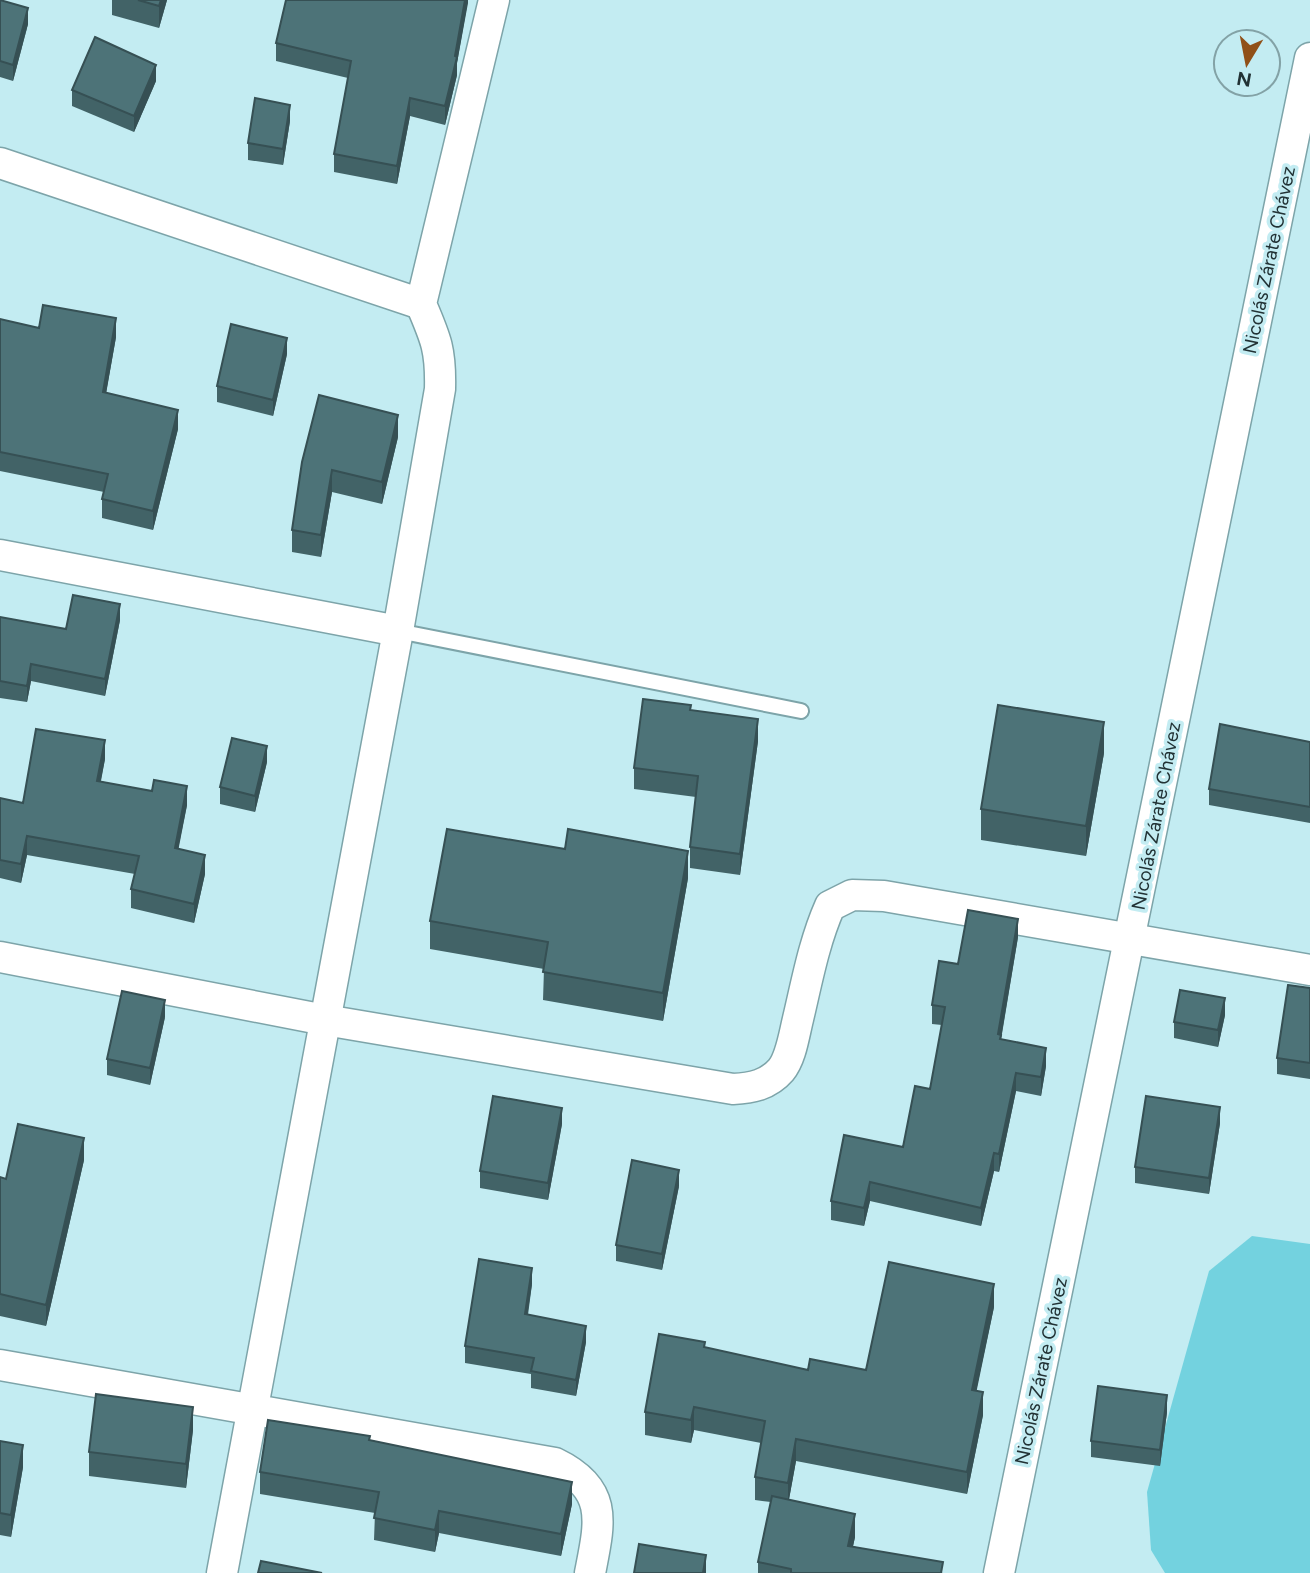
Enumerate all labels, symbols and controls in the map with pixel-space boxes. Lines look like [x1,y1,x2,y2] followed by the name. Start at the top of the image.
[1212,28,1282,98] north arrow
[1235,67,1253,92] text: N
[1238,164,1300,356] street label: Nicolás Zárate Chávez
[1126,720,1186,912] street label: Nicolás Zárate Chávez
[1010,1275,1072,1467] street label: Nicolás Zárate Chávez

